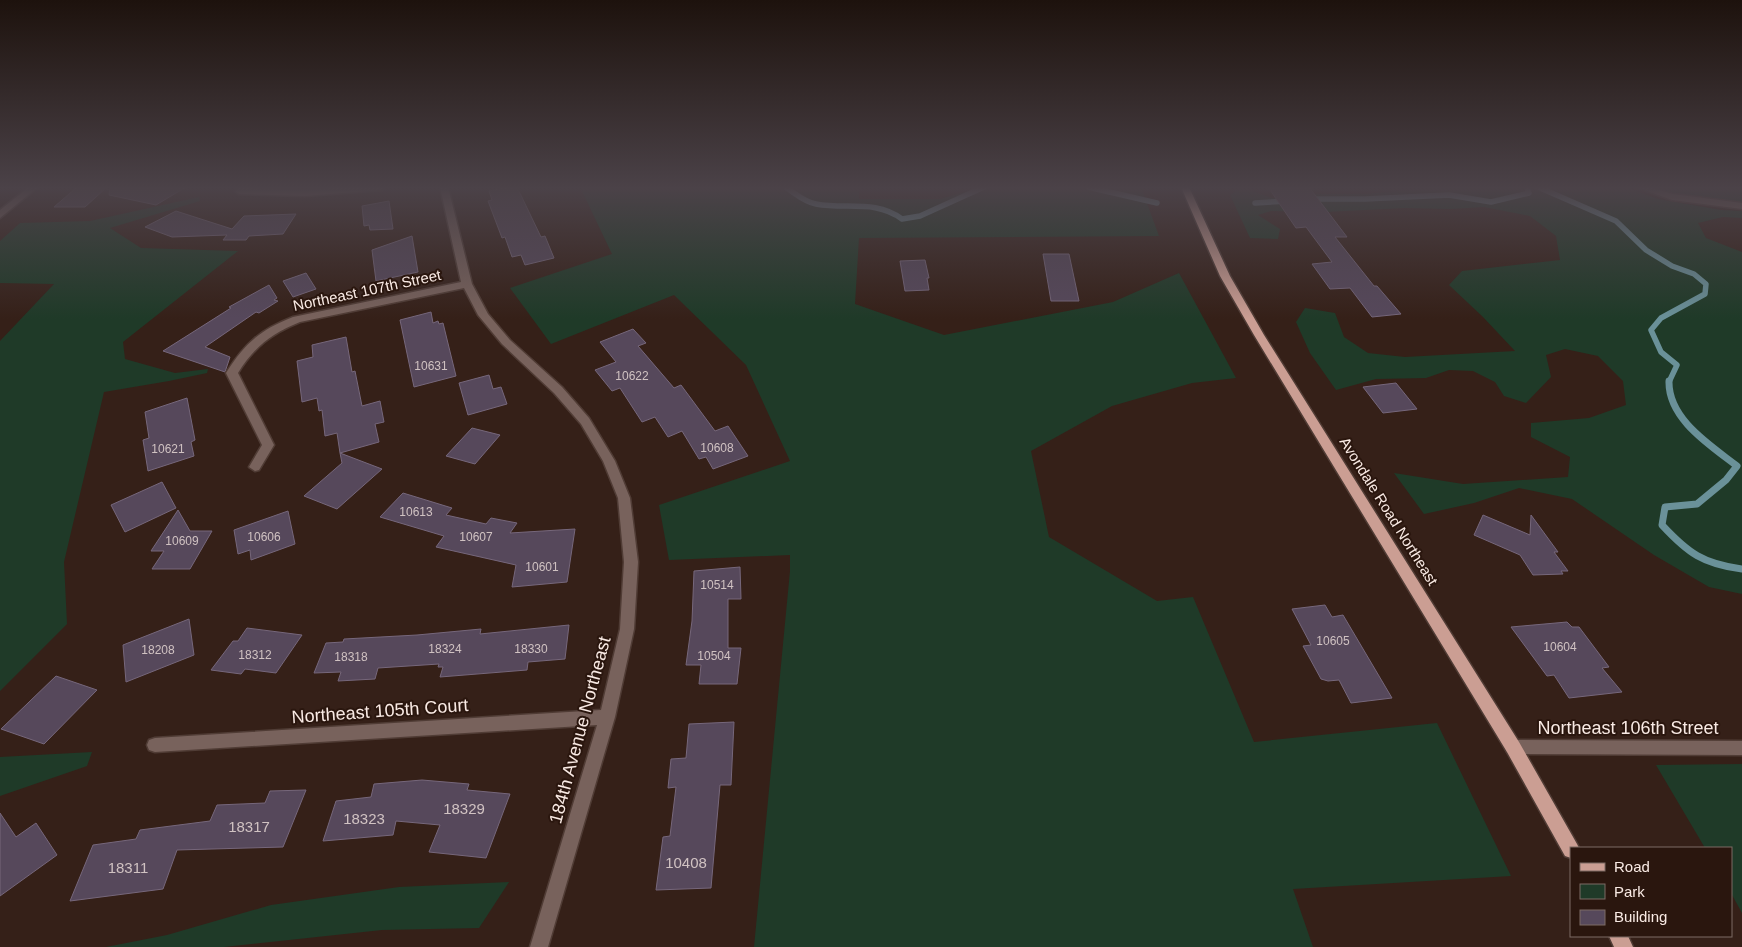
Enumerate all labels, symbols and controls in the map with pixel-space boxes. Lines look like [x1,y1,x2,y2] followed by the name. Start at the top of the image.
[291,266,443,314] street label: Northeast 107th Street
[414,359,448,373] house number: 10631
[615,369,649,383] house number: 10622
[1336,434,1442,589] street label: Avondale Road Northeast
[700,441,734,455] house number: 10608
[151,442,185,456] house number: 10621
[399,505,433,519] house number: 10613
[247,530,281,544] house number: 10606
[459,530,493,544] house number: 10607
[165,534,199,548] house number: 10609
[525,560,559,574] house number: 10601
[700,578,734,592] house number: 10514
[545,634,615,826] street label: 184th Avenue Northeast
[1316,634,1350,648] house number: 10605
[1543,640,1577,654] house number: 10604
[428,642,462,656] house number: 18324
[514,642,548,656] house number: 18330
[141,643,175,657] house number: 18208
[238,648,272,662] house number: 18312
[697,649,731,663] house number: 10504
[334,650,368,664] house number: 18318
[291,695,469,727] street label: Northeast 105th Court
[1537,718,1719,738] street label: Northeast 106th Street
[443,800,485,817] house number: 18329
[343,810,385,827] house number: 18323
[228,818,270,835] house number: 18317
[1570,847,1732,937] legend
[665,854,707,871] house number: 10408
[1614,858,1650,875] text: Road
[108,859,148,876] house number: 18311
[1614,883,1645,900] text: Park
[1614,908,1667,925] text: Building

